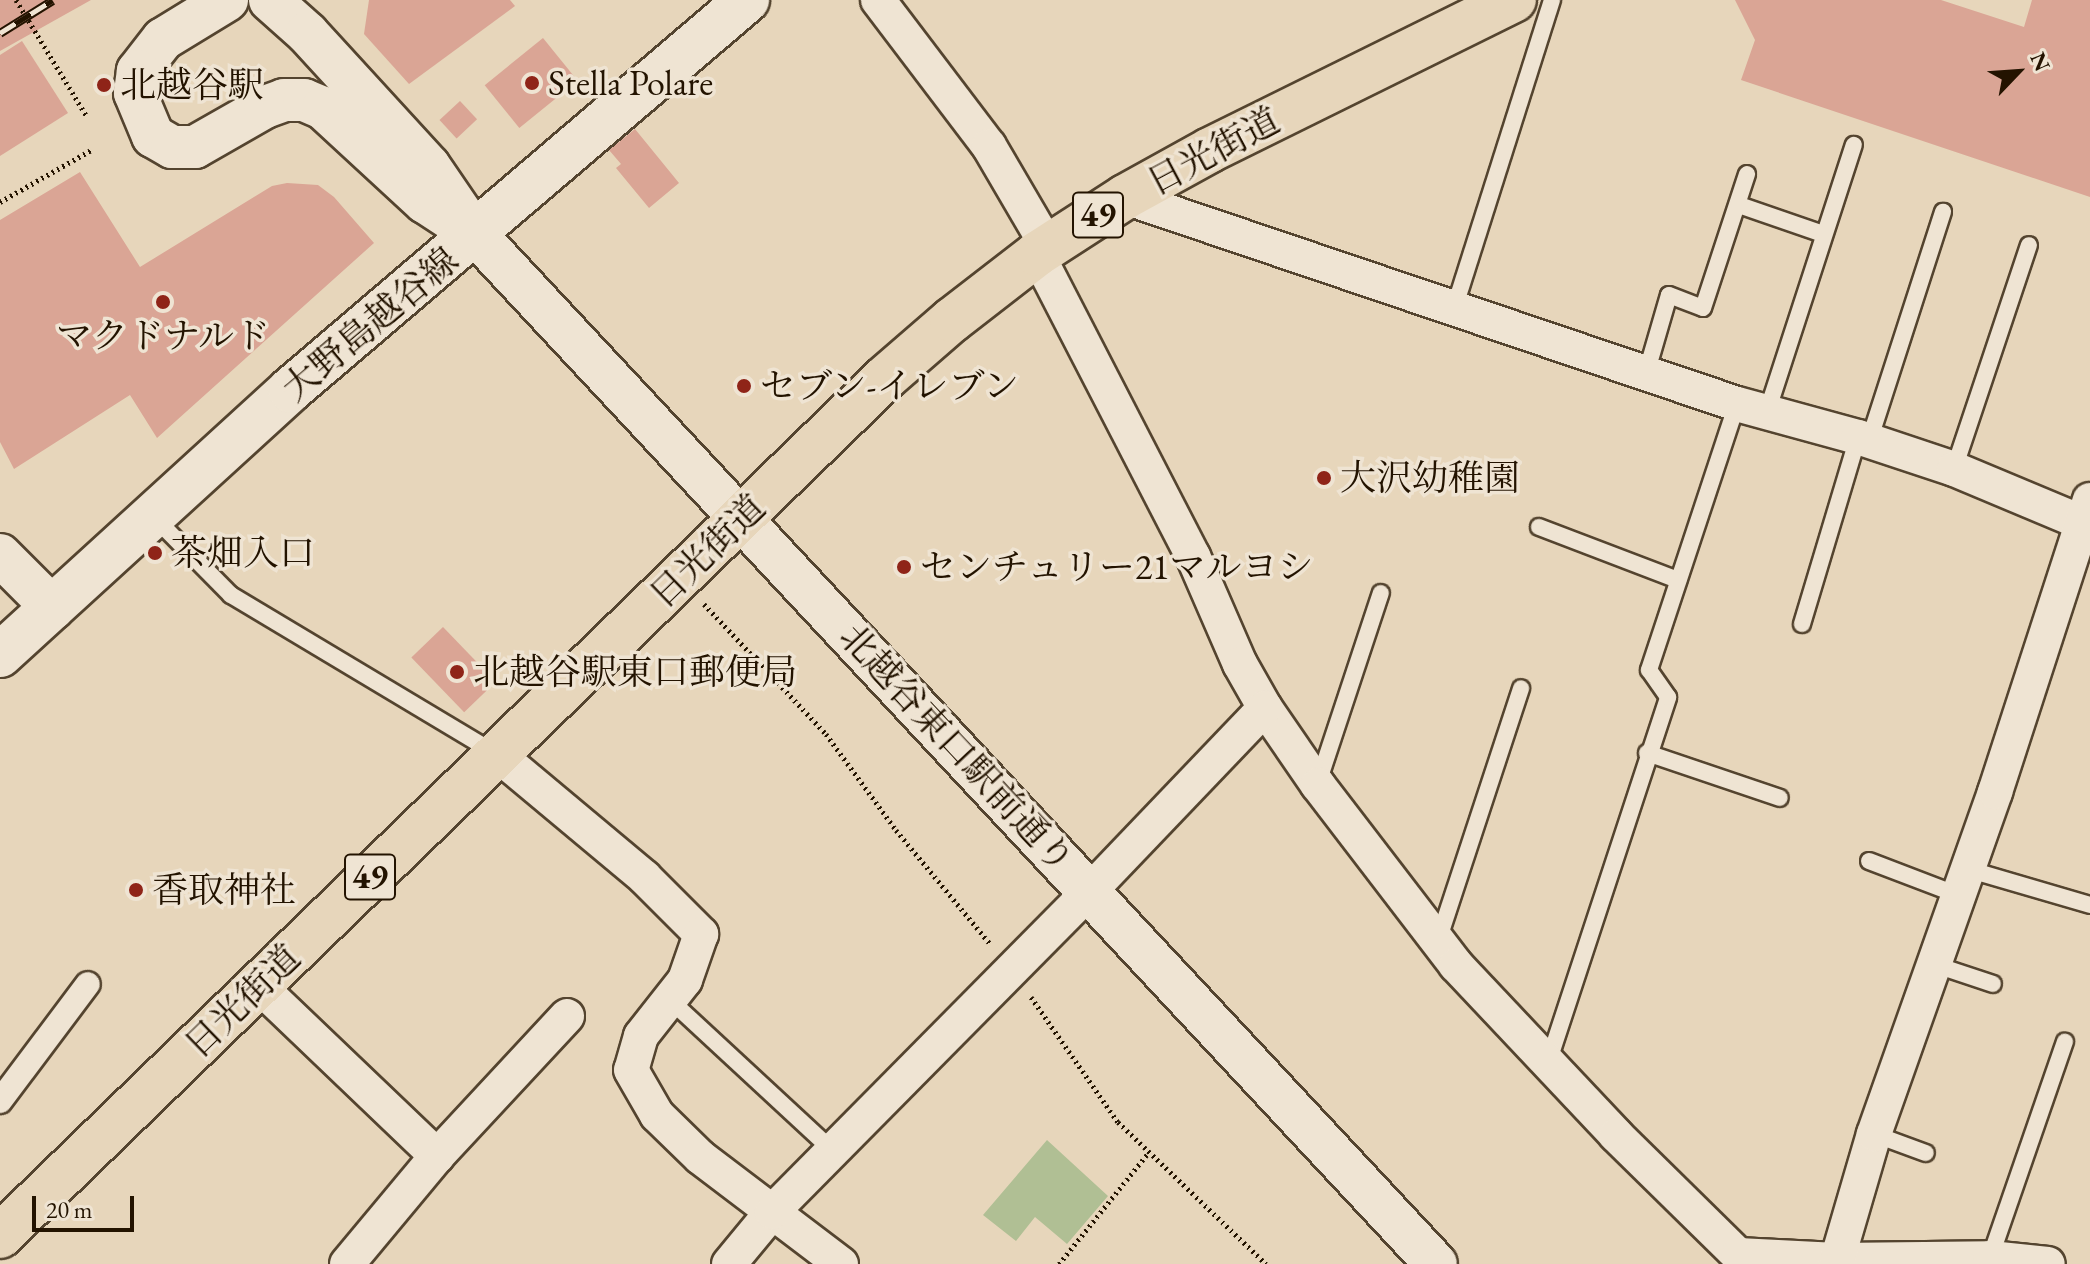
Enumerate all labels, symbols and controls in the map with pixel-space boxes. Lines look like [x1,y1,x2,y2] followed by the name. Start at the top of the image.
[1978,32,2058,112] north arrow
[2023,47,2057,76] text: N
[548,61,713,105] place label: Stella Polare
[120,63,264,107] place label: 北越谷駅
[523,74,541,92] marker: Stella Polare
[95,76,113,94] marker: 北越谷駅
[1139,98,1287,204] street label: 日光街道
[1072,185,1124,245] road number: 49
[273,238,467,410] street label: 大野島越谷線
[154,293,172,311] marker: マクドナルド
[55,314,271,358] place label: マクドナルド
[760,364,1022,408] place label: セブン-イレブン
[735,377,753,395] marker: セブン-イレブン
[1340,456,1520,500] place label: 大沢幼稚園
[1315,469,1333,487] marker: 大沢幼稚園
[640,485,774,617] street label: 日光街道
[171,531,315,575] place label: 茶畑入口
[146,544,164,562] marker: 茶畑入口
[920,545,1315,589] place label: センチュリー21マルヨシ
[895,558,913,576] marker: センチュリー21マルヨシ
[831,615,1083,881] street label: 北越谷東口駅前通り
[473,650,797,694] place label: 北越谷駅東口郵便局
[448,663,466,681] marker: 北越谷駅東口郵便局
[344,847,396,907] road number: 49
[152,868,296,912] place label: 香取神社
[127,881,145,899] marker: 香取神社
[175,935,309,1067] street label: 日光街道
[36,1180,138,1230] scale bar
[46,1194,93,1225] text: 20 m

